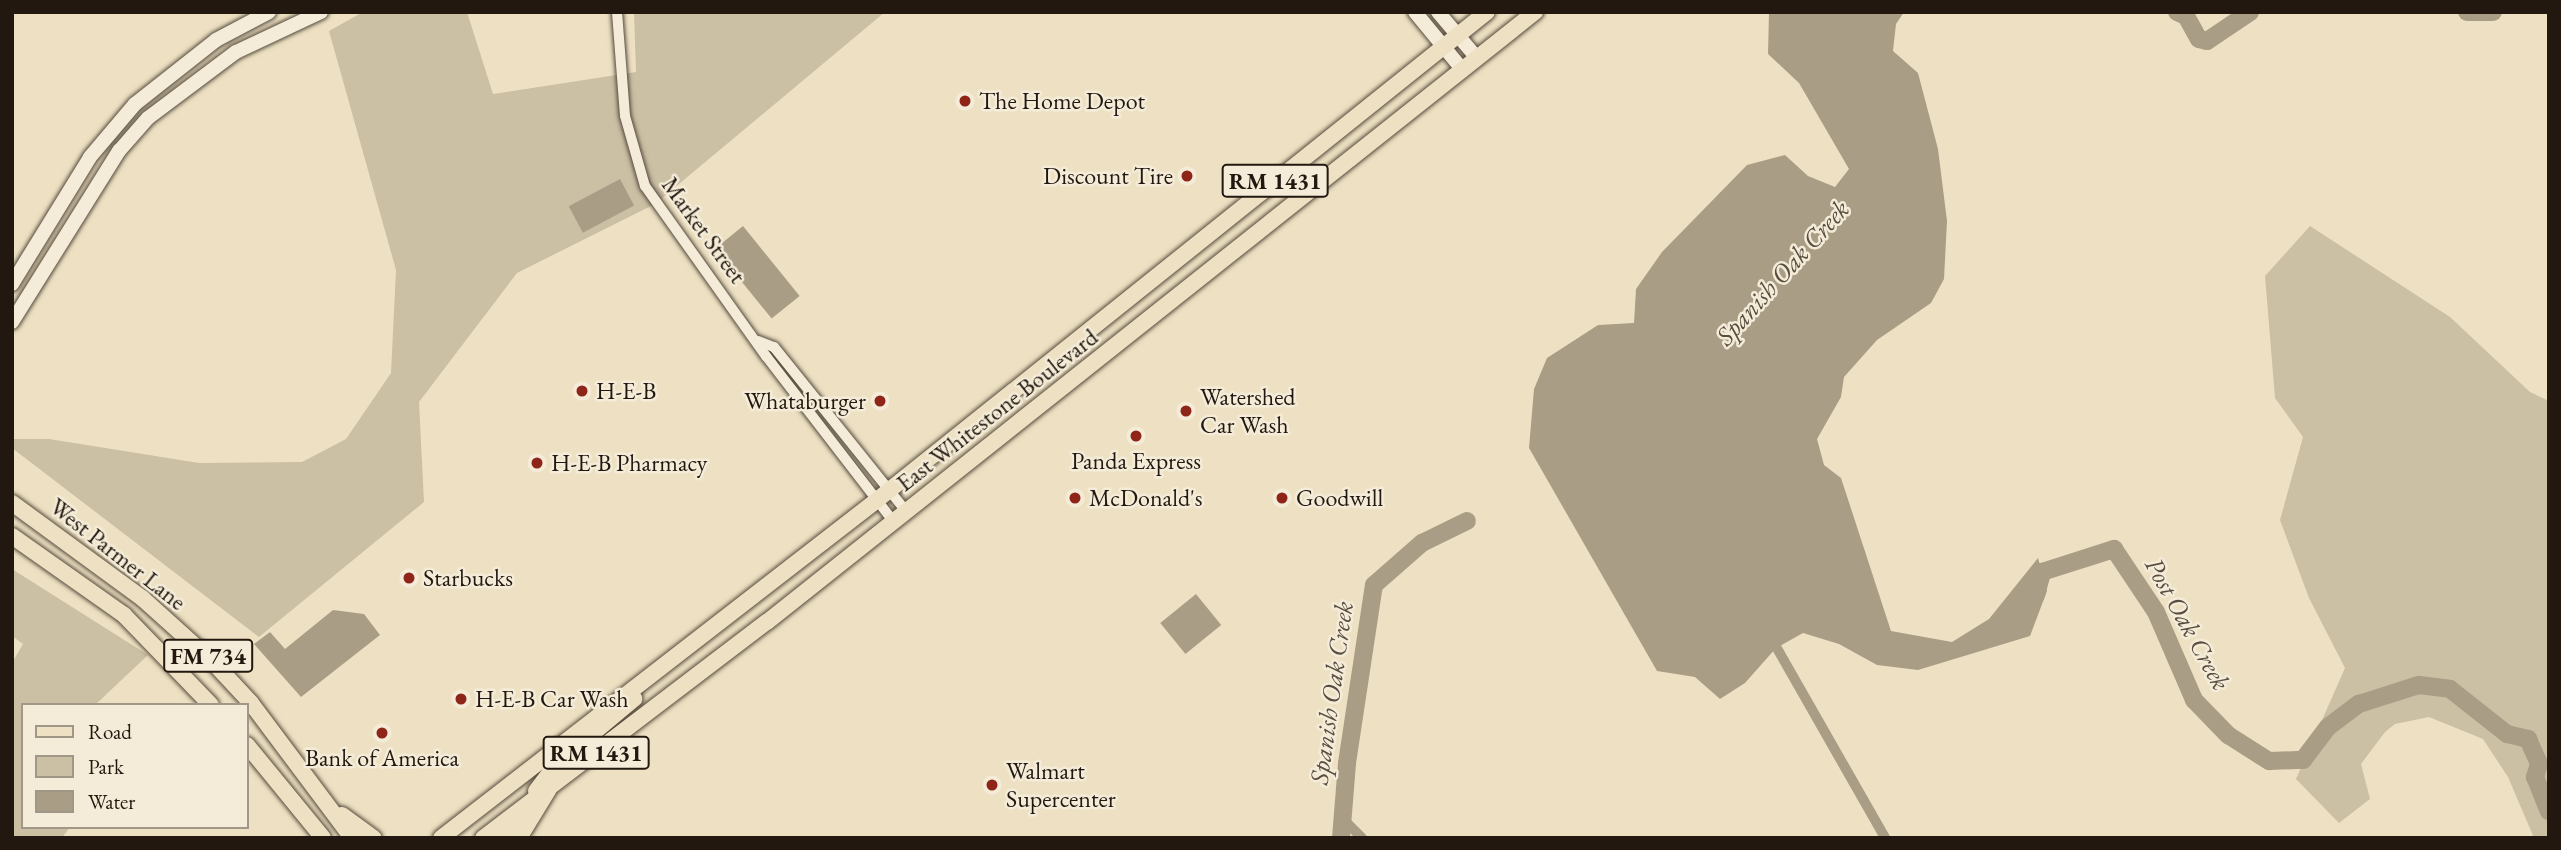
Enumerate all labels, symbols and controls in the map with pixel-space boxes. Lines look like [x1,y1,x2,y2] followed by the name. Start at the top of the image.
[979,87,1145,115] place label: The Home Depot
[957,93,973,109] marker: The Home Depot
[1043,162,1173,190] place label: Discount Tire
[1221,162,1329,200] road number: RM 1431
[1179,168,1195,184] marker: Discount Tire
[656,171,752,289] street label: Market Street
[1710,194,1856,352] water label: Spanish Oak Creek
[891,323,1103,497] street label: East Whitestone Boulevard
[596,377,656,405] place label: H-E-B
[574,383,590,399] marker: H-E-B
[1200,383,1295,439] place label: Watershed Car Wash
[744,387,866,415] place label: Whataburger
[872,393,888,409] marker: Whataburger
[1178,403,1194,419] marker: Watershed Car Wash
[1128,428,1144,444] marker: Panda Express
[1071,447,1201,475] place label: Panda Express
[551,449,707,477] place label: H-E-B Pharmacy
[529,455,545,471] marker: H-E-B Pharmacy
[1089,484,1203,512] place label: McDonald's
[1296,484,1383,512] place label: Goodwill
[1067,490,1083,506] marker: McDonald's
[1274,490,1290,506] marker: Goodwill
[44,492,192,616] street label: West Parmer Lane
[2138,552,2236,696] water label: Post Oak Creek
[423,564,513,592] place label: Starbucks
[401,570,417,586] marker: Starbucks
[1304,600,1360,786] water label: Spanish Oak Creek
[162,636,254,676] road number: FM 734
[475,685,629,713] place label: H-E-B Car Wash
[453,691,469,707] marker: H-E-B Car Wash
[21,703,248,829] legend
[88,718,132,745] text: Road
[374,725,390,741] marker: Bank of America
[542,734,650,772] road number: RM 1431
[305,744,459,772] place label: Bank of America
[88,753,124,780] text: Park
[1006,757,1116,813] place label: Walmart Supercenter
[984,777,1000,793] marker: Walmart Supercenter
[88,788,135,815] text: Water

